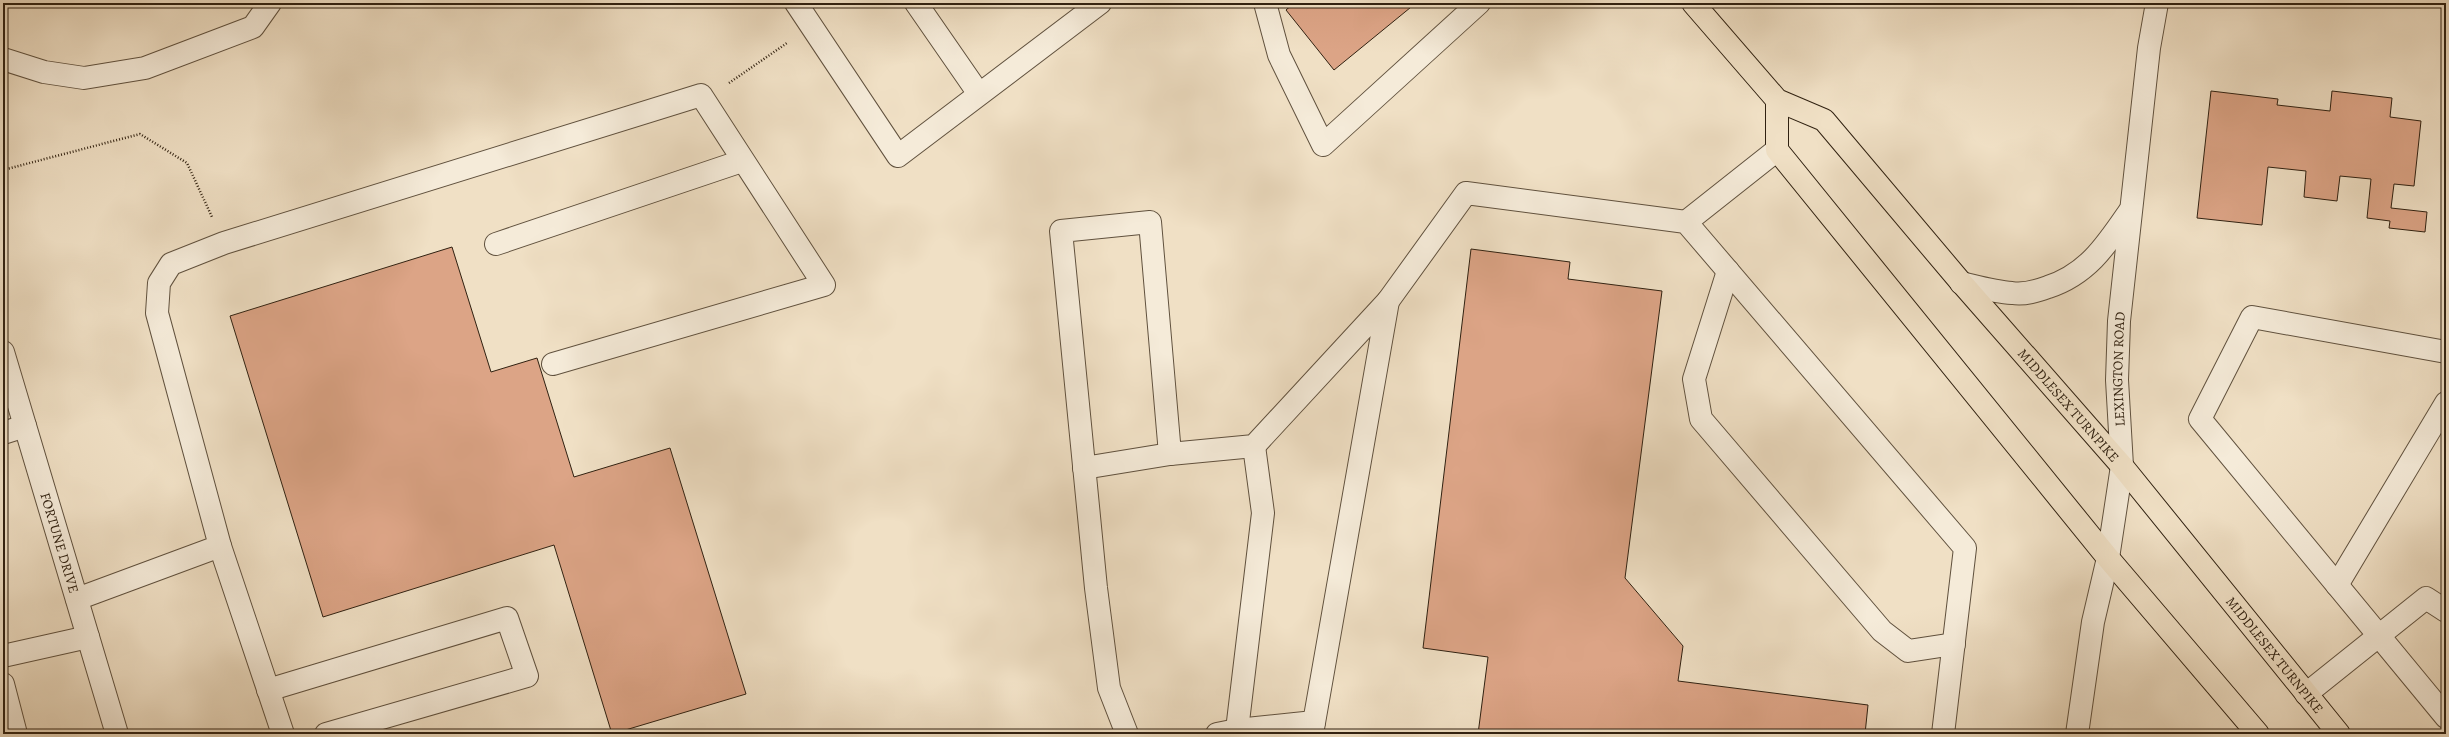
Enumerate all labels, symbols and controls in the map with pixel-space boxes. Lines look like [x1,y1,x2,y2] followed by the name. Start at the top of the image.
[2107,311,2129,427] street label: LEXINGTON ROAD
[2014,344,2124,466] street label: MIDDLESEX TURNPIKE
[36,490,84,595] street label: FORTUNE DRIVE
[2222,592,2328,717] street label: MIDDLESEX TURNPIKE

